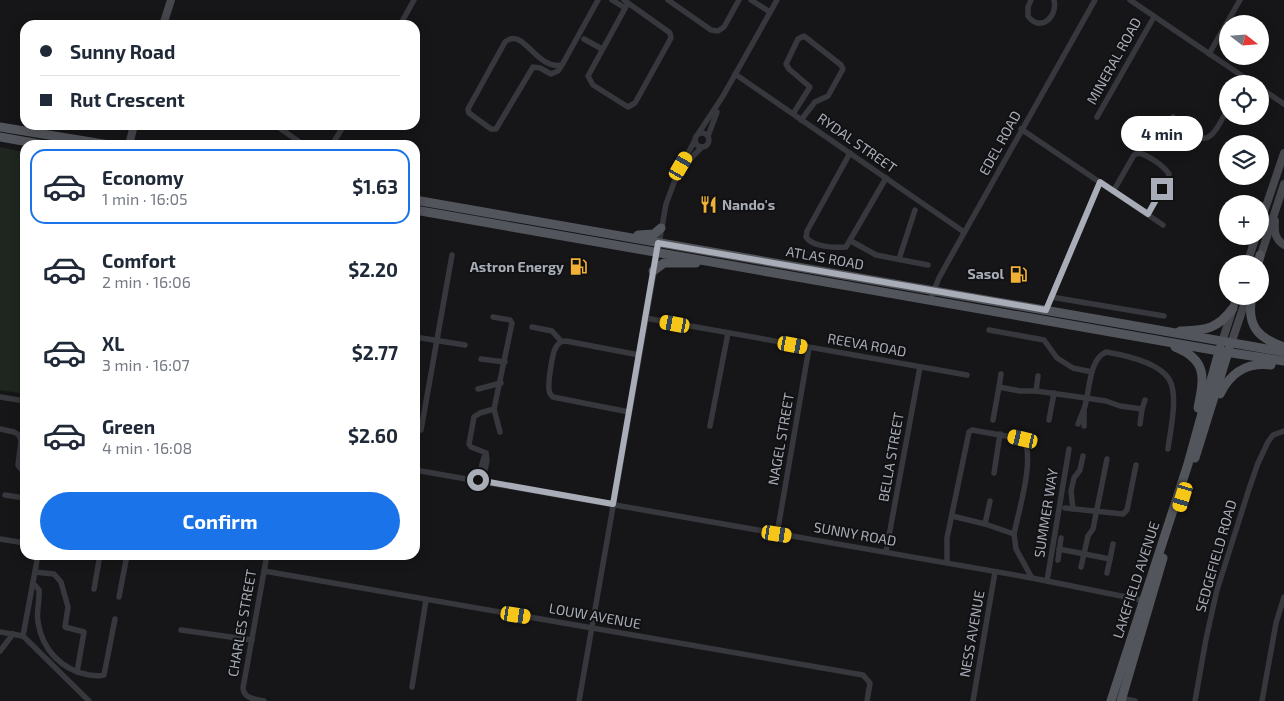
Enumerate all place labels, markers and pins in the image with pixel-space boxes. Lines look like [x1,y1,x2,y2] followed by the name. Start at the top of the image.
[698,195,718,215] restaurant icon: Nando's
[722,196,775,213] place label: Nando's
[568,257,588,277] fuel station icon: Astron Energy
[470,258,564,275] place label: Astron Energy
[1008,264,1028,284] fuel station icon: Sasol
[968,265,1004,282] place label: Sasol

